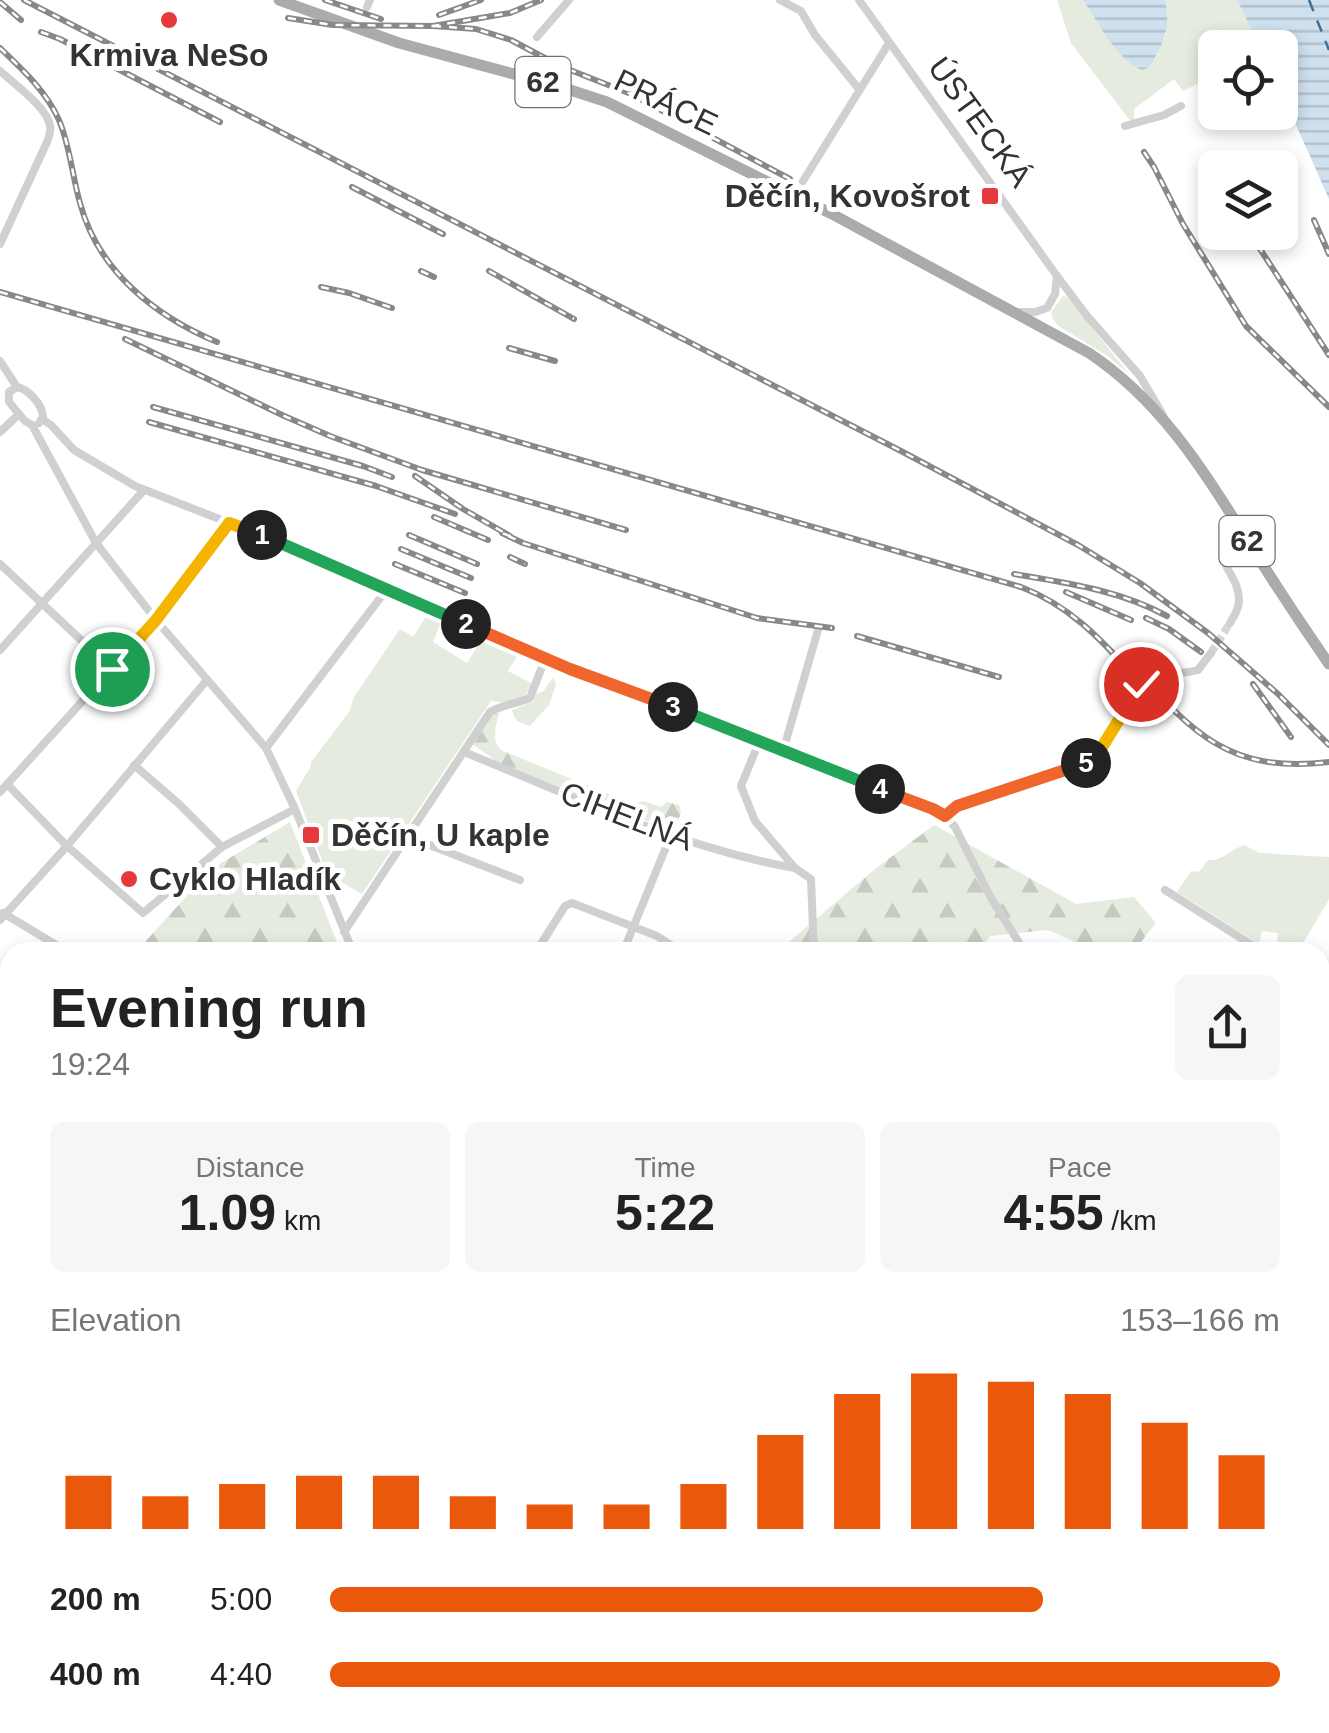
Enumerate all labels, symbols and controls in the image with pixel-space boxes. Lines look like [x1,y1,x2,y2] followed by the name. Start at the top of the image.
[158,9,180,31] marker: Krmiva NeSo
[1198,30,1298,250] map controls
[1198,30,1298,130] button: locate
[69,37,269,73] place label: Krmiva NeSo
[921,50,1039,194] street label: ÚSTECKÁ
[516,57,570,107] road number: 62
[609,62,723,142] street label: PRÁCE
[1198,150,1298,250] button: layers
[725,178,970,214] place label: Děčín, Kovošrot
[979,185,1001,207] marker: Děčín, Kovošrot
[237,510,287,560] pin: 1
[1220,516,1274,566] road number: 62
[254,519,270,550] text: 1
[441,599,491,649] pin: 2
[458,608,474,639] text: 2
[70,627,155,712] pin
[85,642,140,697] icon: arrive
[1099,642,1184,727] pin
[1114,657,1169,712] icon: check
[648,682,698,732] pin: 3
[665,691,681,722] text: 3
[1061,738,1111,788] pin: 5
[1078,747,1094,778] text: 5
[855,764,905,814] pin: 4
[872,773,888,804] text: 4
[556,774,699,858] street label: CIHELNÁ
[331,817,550,853] place label: Děčín, U kaple
[300,824,322,846] marker: Děčín, U kaple
[149,861,341,897] place label: Cyklo Hladík
[118,868,140,890] marker: Cyklo Hladík
[1175,975,1280,1080] button: share
[50,977,368,1039] text: Evening run
[50,1046,130,1082] text: 19:24
[196,1152,304,1183] text: Distance
[634,1152,696,1183] text: Time
[1048,1152,1112,1183] text: Pace
[179,1185,276,1241] text: 1.09
[615,1185,715,1241] text: 5:22
[1004,1185,1104,1241] text: 4:55
[276,1205,321,1236] text: km
[1104,1205,1156,1236] text: /km
[50,1302,182,1338] text: Elevation
[1120,1302,1280,1338] text: 153–166 m
[50,1581,141,1617] text: 200 m
[210,1581,272,1617] text: 5:00
[50,1656,141,1692] text: 400 m
[210,1656,272,1692] text: 4:40

